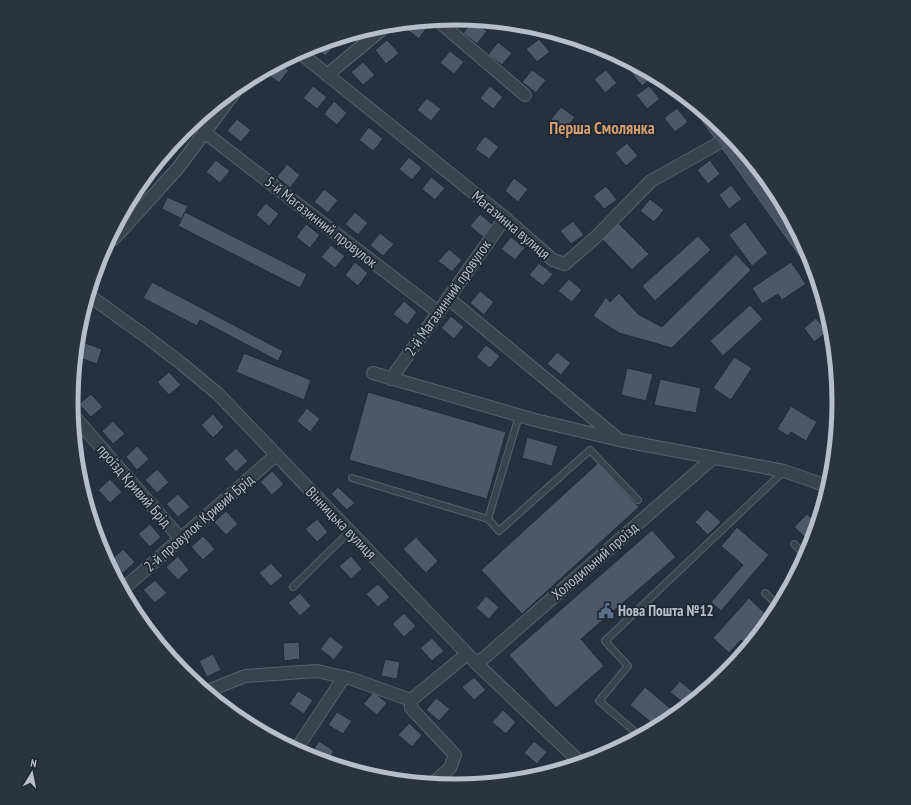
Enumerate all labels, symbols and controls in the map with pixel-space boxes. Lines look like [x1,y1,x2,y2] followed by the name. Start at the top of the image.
[549,117,655,139] district label: Перша Смолянка
[261,172,381,272] street label: 5-й Магазинний провулок
[468,186,555,263] street label: Магазинна вулиця
[400,236,495,359] street label: 2-й Магазинний провулок
[93,440,176,531] street label: проїзд Кривий Брід
[140,469,258,576] street label: 2-й провулок Кривий Брід
[302,482,381,563] street label: Вінницька вулиця
[547,518,642,603] street label: Холодильний проїзд
[618,601,714,620] place label: Нова Пошта №12
[597,602,615,620] public building icon: Нова Пошта №12
[12,753,52,793] north arrow
[30,756,38,771] text: N

